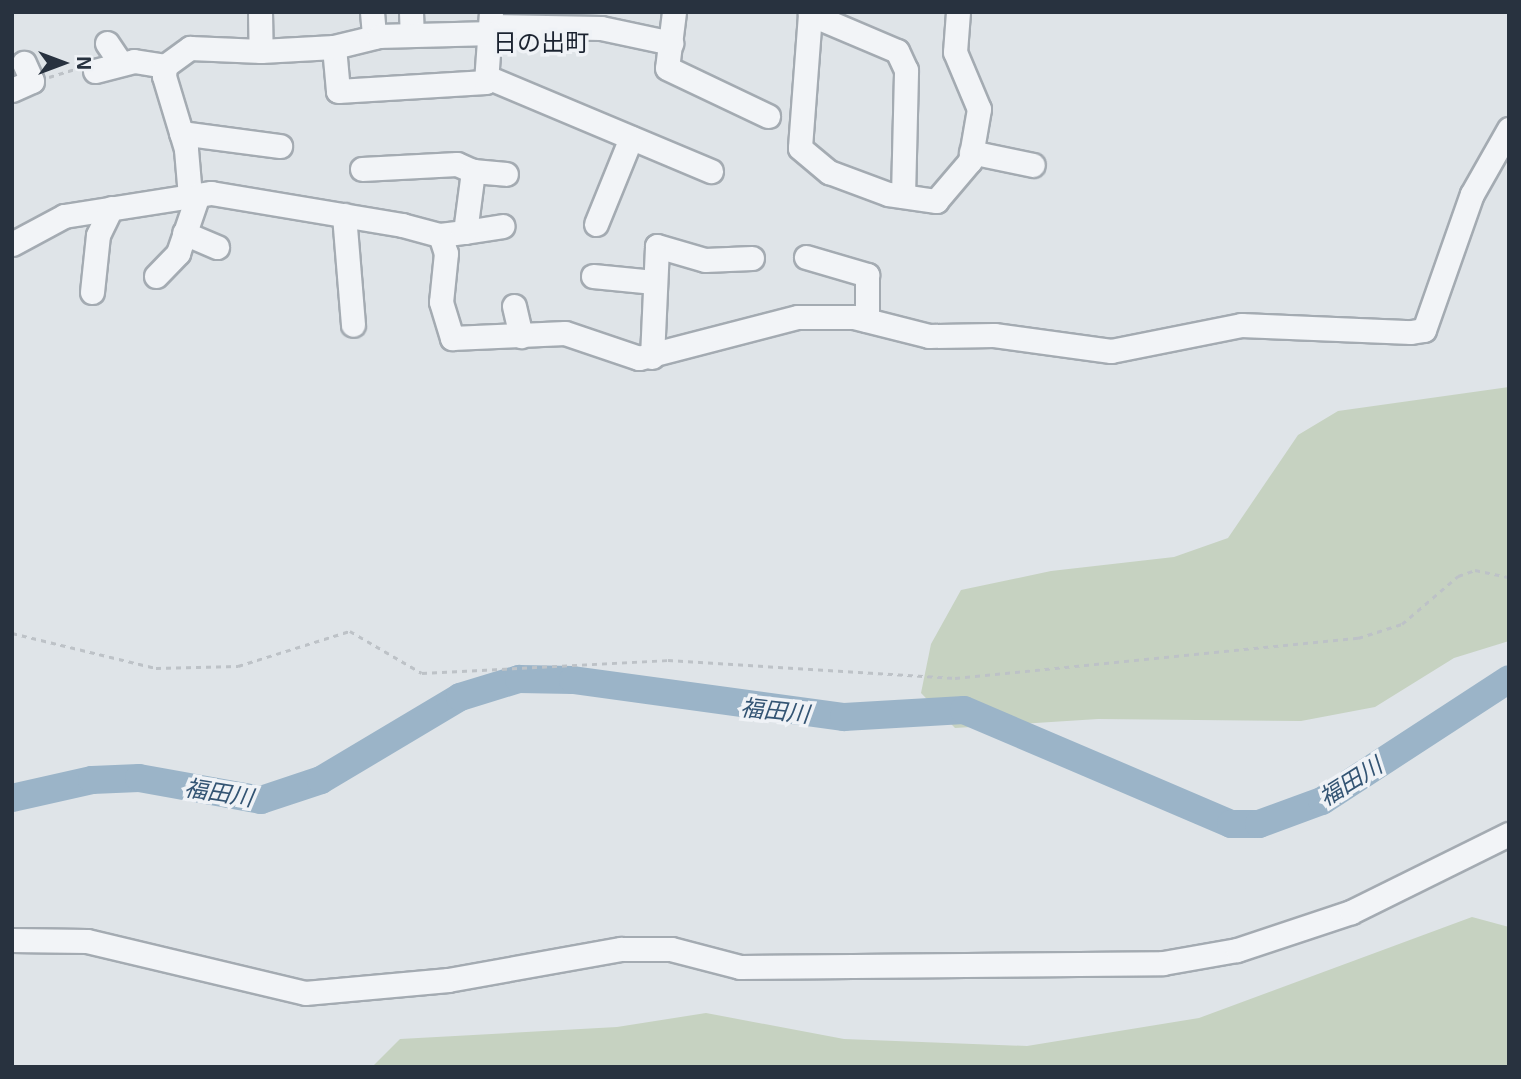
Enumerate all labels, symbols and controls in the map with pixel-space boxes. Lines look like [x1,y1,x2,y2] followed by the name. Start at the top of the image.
[28,28,98,98] north arrow
[493,28,589,56] district label: 日の出町
[73,56,96,70] text: N
[739,693,811,727] water label: 福田川
[1313,751,1387,811] water label: 福田川
[183,773,255,811] water label: 福田川

